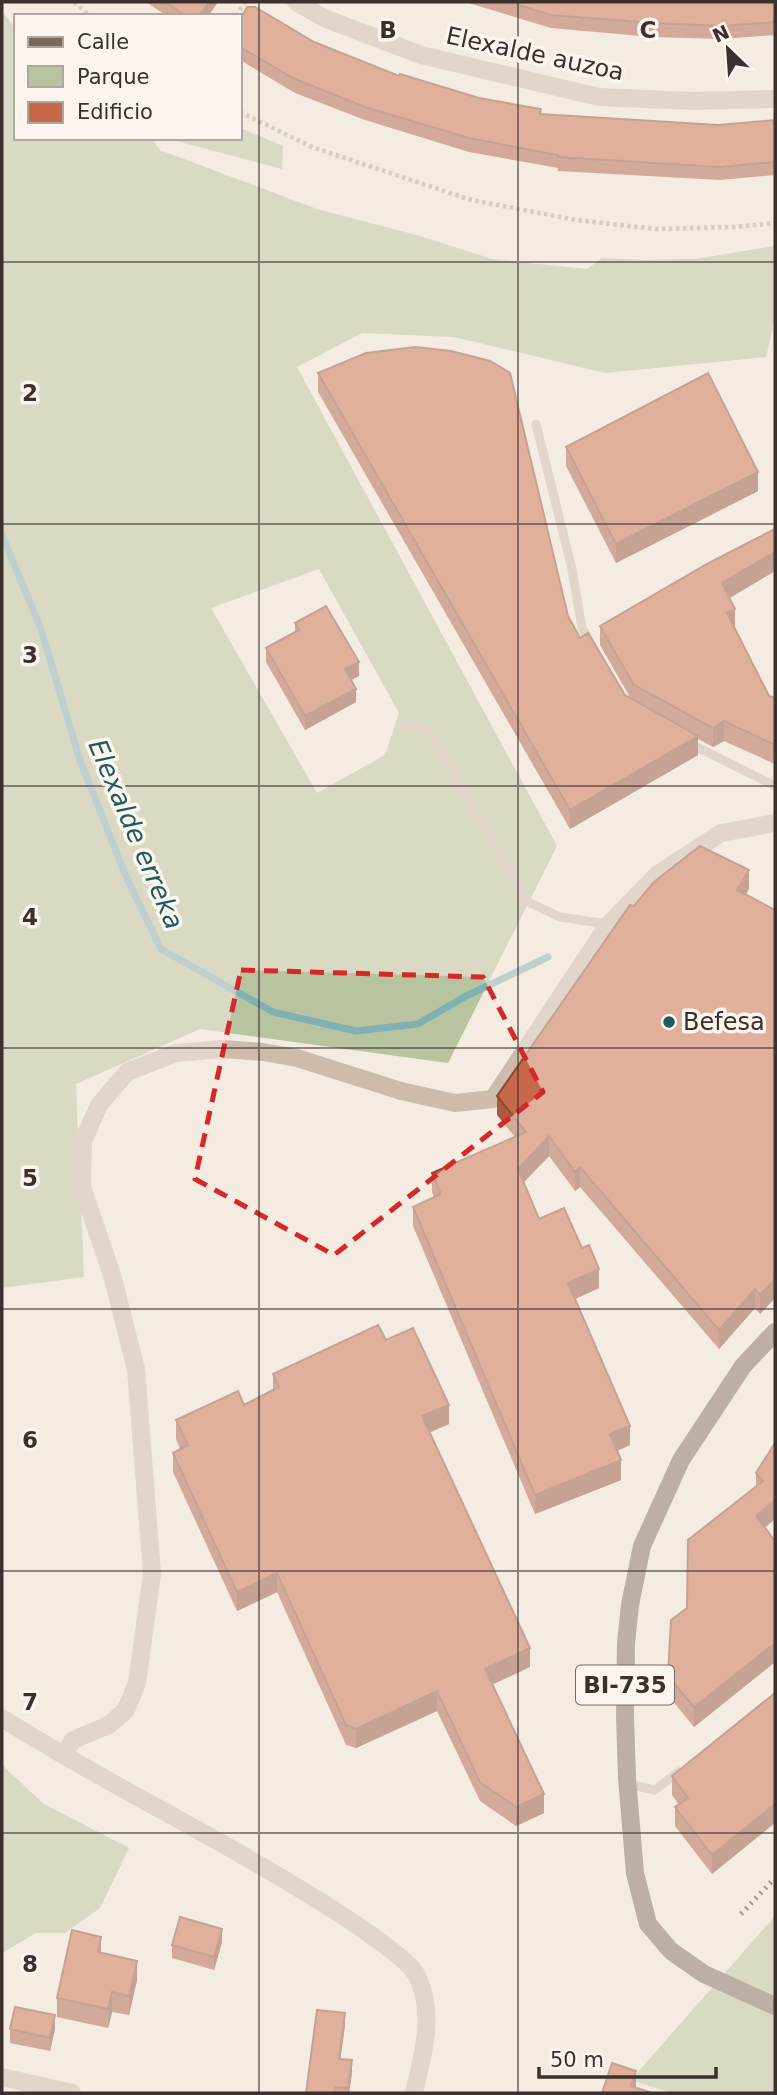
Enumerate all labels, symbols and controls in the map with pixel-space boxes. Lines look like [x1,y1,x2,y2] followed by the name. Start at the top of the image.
[14,14,242,140] legend
[693,14,763,84] north arrow
[379,17,397,43] text: B
[640,17,656,43] text: C
[709,20,733,47] text: N
[443,21,627,87] street label: Elexalde auzoa
[77,30,129,54] text: Calle
[77,65,149,89] text: Parque
[77,100,153,124] text: Edificio
[22,380,38,406] text: 2
[22,642,38,668] text: 3
[82,735,190,933] water label: Elexalde erreka
[22,904,38,930] text: 4
[683,1008,765,1036] place label: Befesa
[661,1014,677,1030] marker: Befesa
[22,1165,38,1191] text: 5
[22,1427,38,1453] text: 6
[576,1666,674,1704] road number: BI-735
[22,1689,38,1715] text: 7
[22,1951,38,1977] text: 8
[539,2036,716,2080] scale bar
[550,2048,604,2072] text: 50 m

